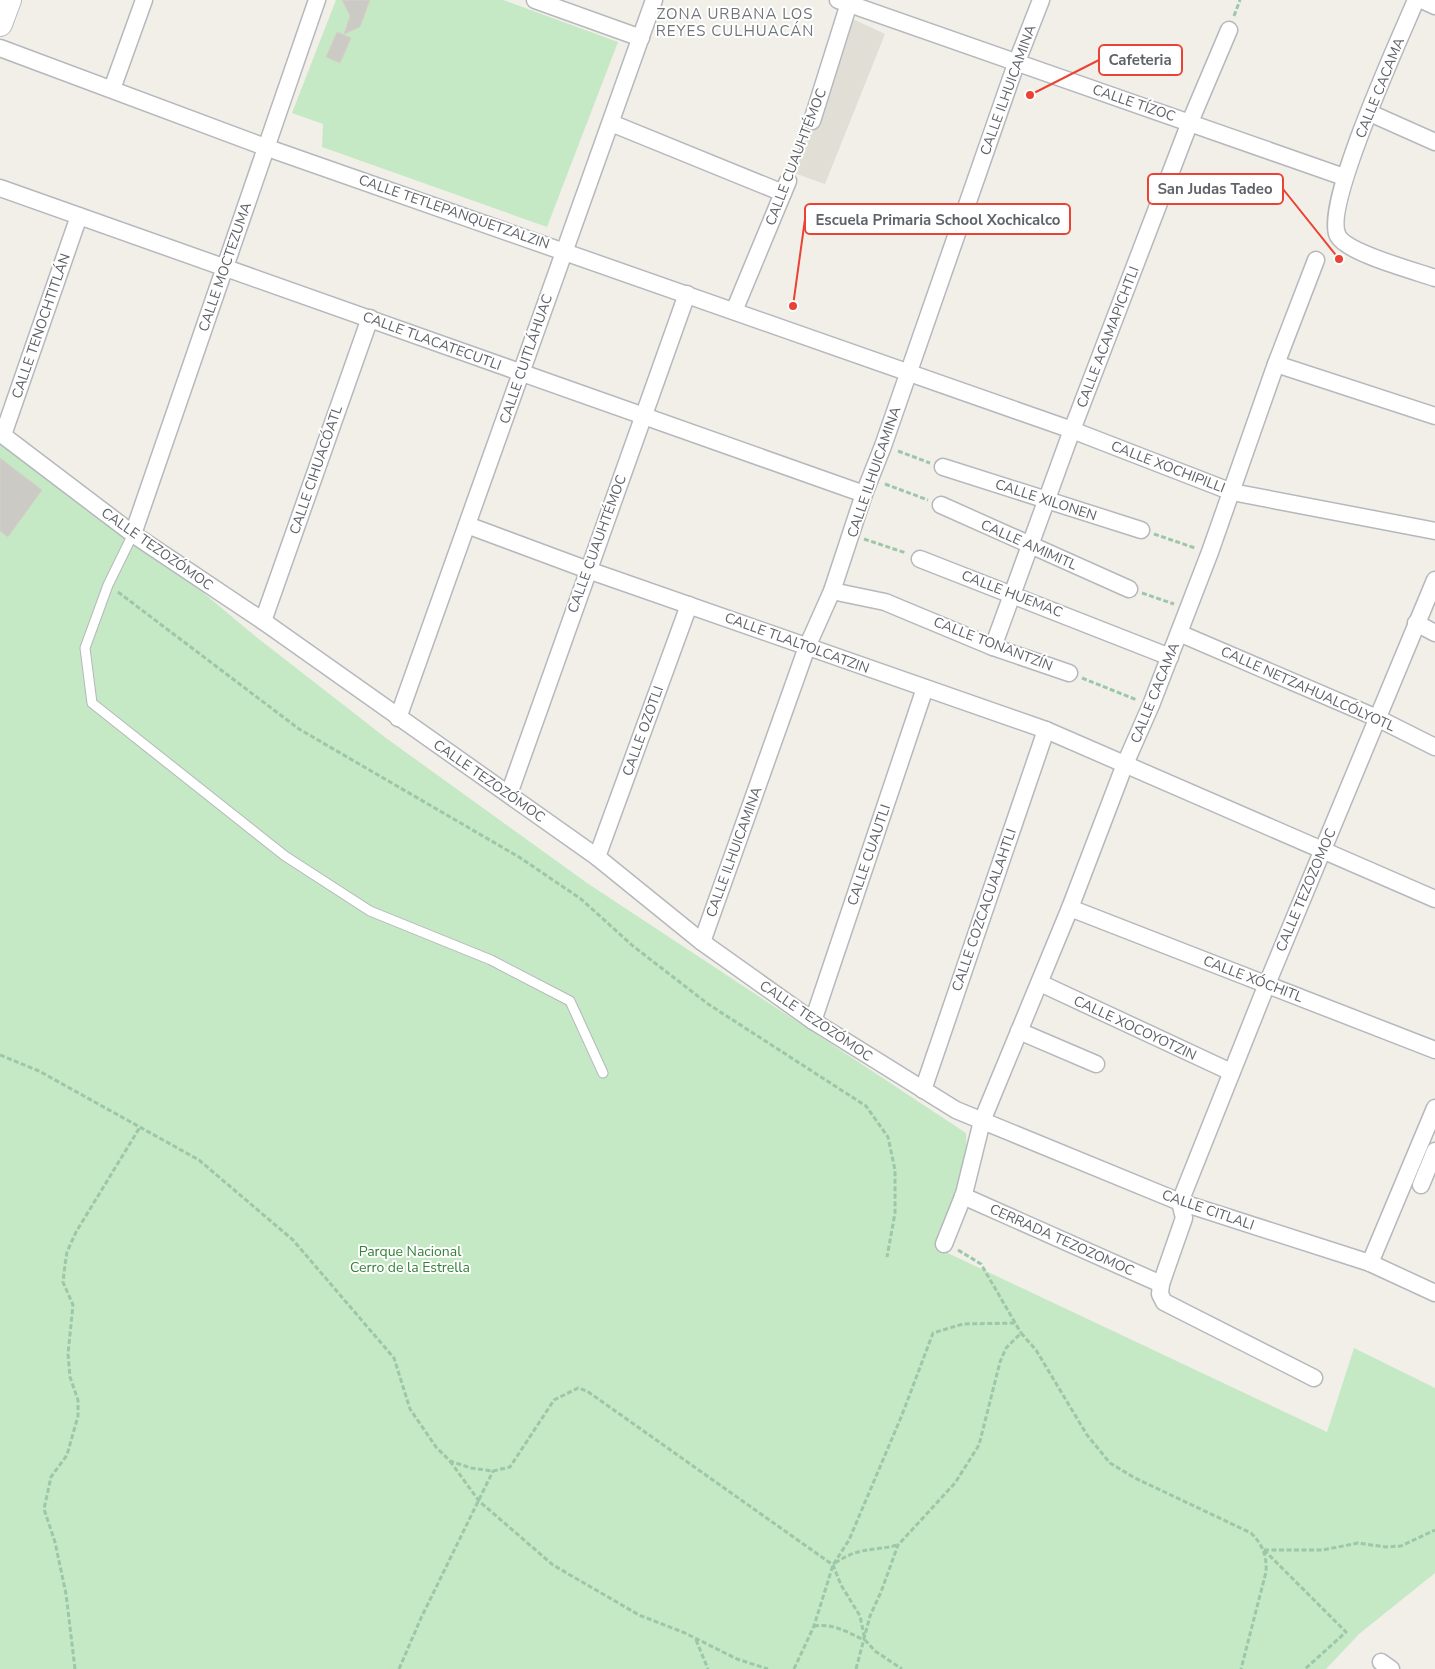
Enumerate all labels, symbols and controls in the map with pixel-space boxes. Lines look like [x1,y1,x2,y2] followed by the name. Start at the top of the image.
[656,4,814,41] district label: ZONA URBANA LOS REYES CULHUACÁN
[976,22,1040,158] street label: CALLE ILHUICAMINA
[1351,35,1409,141] street label: CALLE CACAMA
[1099,45,1182,75] callout: Cafeteria
[1108,50,1172,70] text: Cafeteria
[1090,80,1178,126] street label: CALLE TÍZOC
[761,86,831,228] street label: CALLE CUAUHTÉMOC
[356,170,552,254] street label: CALLE TETLEPANQUETZALZIN
[1148,174,1283,204] callout: San Judas Tadeo
[1157,179,1273,199] text: San Judas Tadeo
[194,200,256,334] street label: CALLE MOCTEZUMA
[805,204,1070,234] callout: Escuela Primaria School Xochicalco
[815,210,1061,230] text: Escuela Primaria School Xochicalco
[7,251,75,401] street label: CALLE TENOCHTITLÁN
[1072,264,1144,410] street label: CALLE ACAMAPICHTLI
[495,292,557,426] street label: CALLE CUITLÁHUAC
[360,307,504,375] street label: CALLE TLACATECUTLI
[285,403,347,537] street label: CALLE CIHUACÓATL
[843,404,905,540] street label: CALLE ILHUICAMINA
[1108,437,1228,497] street label: CALLE XOCHIPILLI
[563,472,631,616] street label: CALLE CUAUHTÉMOC
[993,475,1099,525] street label: CALLE XILONEN
[97,503,217,595] street label: CALLE TEZOZÓMOC
[978,515,1081,575] street label: CALLE AMIMITL
[959,566,1065,622] street label: CALLE HUEMAC
[722,608,872,678] street label: CALLE TLALTOLCATZIN
[931,612,1055,676] street label: CALLE TONANTZÍN
[1126,640,1184,746] street label: CALLE CACAMA
[1218,642,1399,736] street label: CALLE NETZAHUALCÓLYOTL
[618,683,668,779] street label: CALLE OZOTLI
[429,735,549,827] street label: CALLE TEZOZÓMOC
[702,784,766,920] street label: CALLE ILHUICAMINA
[843,802,895,908] street label: CALLE CUAUTLI
[1271,825,1341,955] street label: CALLE TEZOZOMOC
[947,826,1021,994] street label: CALLE COZCACUALAHTLI
[1200,951,1306,1007] street label: CALLE XÓCHITL
[756,976,876,1066] street label: CALLE TEZOZÓMOC
[1071,991,1199,1065] street label: CALLE XOCOYOTZIN
[1159,1185,1257,1235] street label: CALLE CITLALI
[987,1200,1137,1280] street label: CERRADA TEZOZOMOC
[350,1242,470,1277] park label: Parque Nacional Cerro de la Estrella

